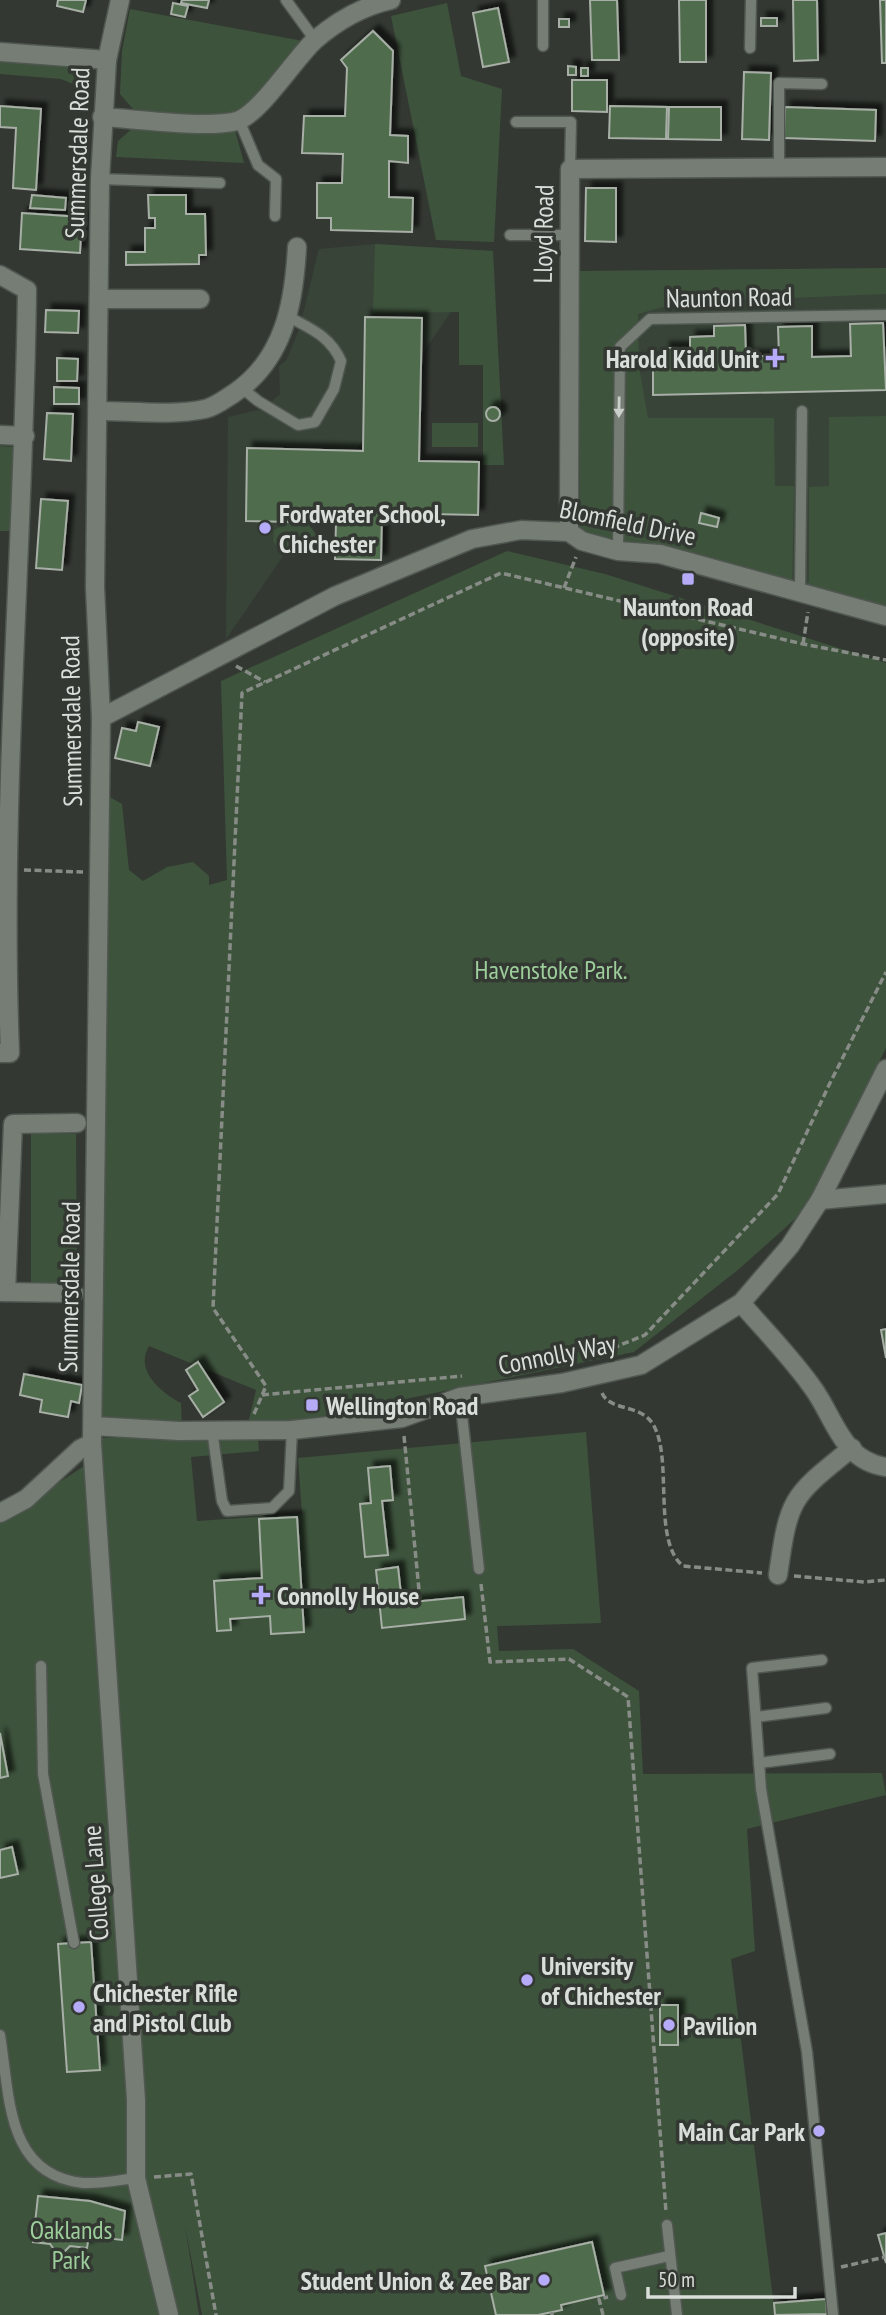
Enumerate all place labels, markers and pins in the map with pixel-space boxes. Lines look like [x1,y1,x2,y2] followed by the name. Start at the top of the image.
[606,342,759,375] place label: Harold Kidd Unit
[765,348,785,368] marker: Harold Kidd Unit
[279,497,446,560] place label: Fordwater School, Chichester
[257,520,273,536] marker: Fordwater School, Chichester
[680,571,696,587] marker: Naunton Road (opposite)
[623,590,753,653] place label: Naunton Road (opposite)
[325,1389,478,1422] place label: Wellington Road
[304,1397,320,1413] marker: Wellington Road
[277,1579,419,1612] place label: Connolly House
[251,1585,271,1605] marker: Connolly House
[541,1949,661,2012] place label: University of Chichester
[519,1972,535,1988] marker: University of Chichester
[93,1976,238,2039] place label: Chichester Rifle and Pistol Club
[71,1999,87,2015] marker: Chichester Rifle and Pistol Club
[683,2009,757,2042] place label: Pavilion
[661,2017,677,2033] marker: Pavilion
[678,2115,805,2148] place label: Main Car Park
[811,2123,827,2139] marker: Main Car Park
[300,2264,530,2297] place label: Student Union & Zee Bar
[536,2272,552,2288] marker: Student Union & Zee Bar

